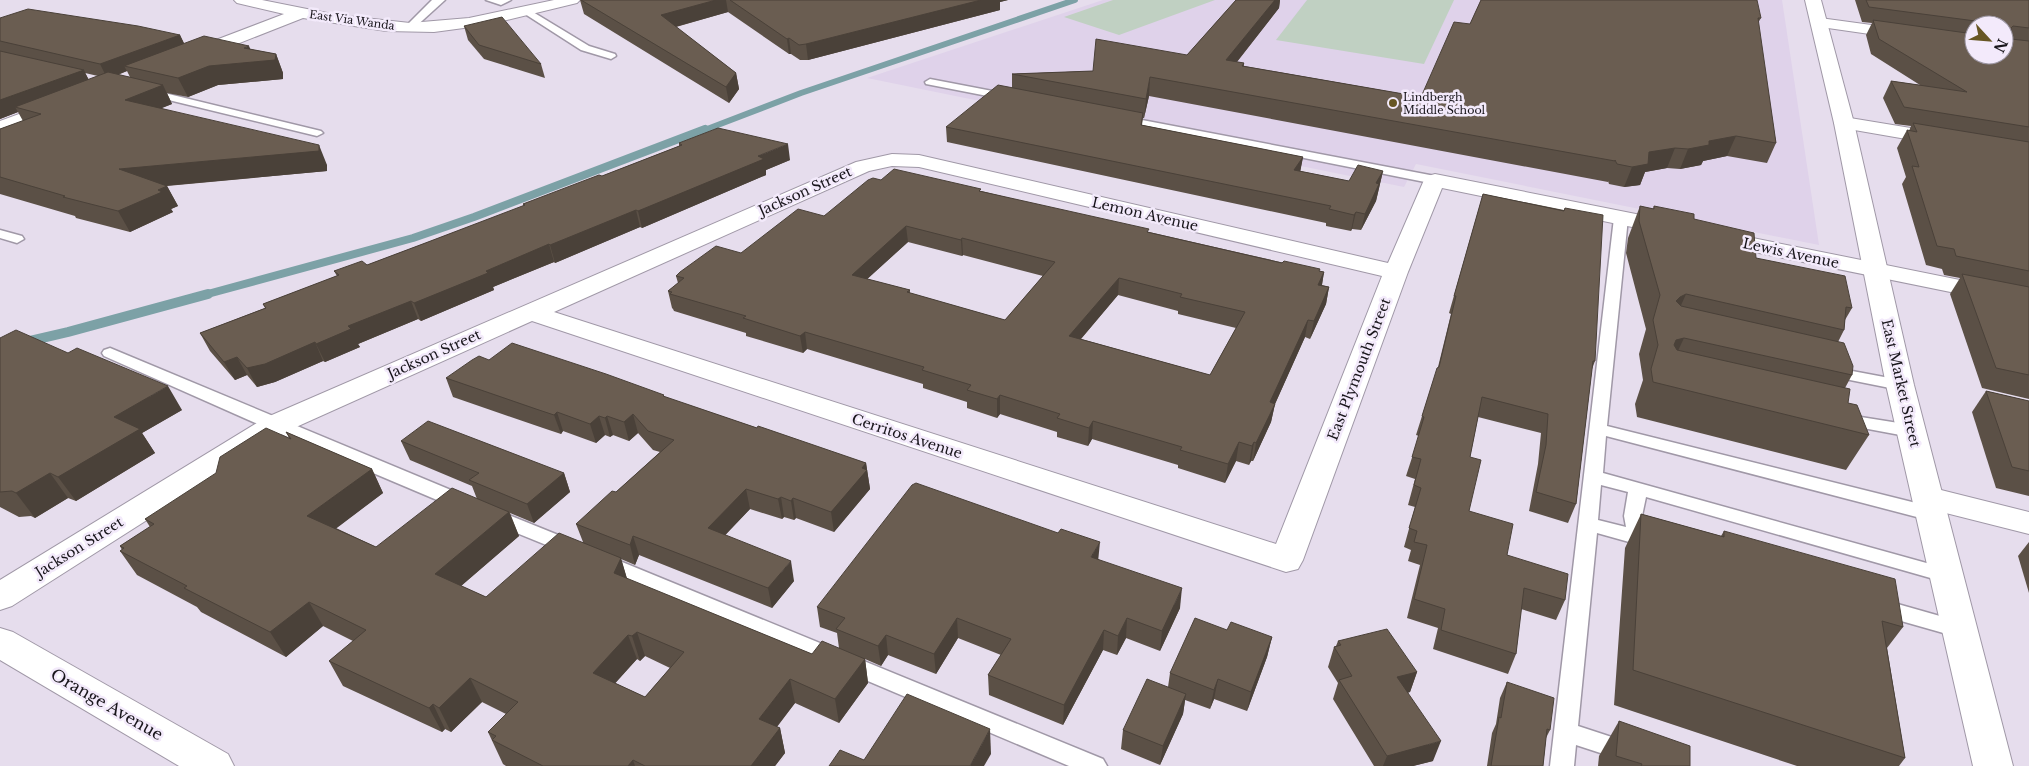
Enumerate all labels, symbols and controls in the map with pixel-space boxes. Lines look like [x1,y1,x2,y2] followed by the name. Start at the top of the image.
[308,7,396,33] street label: East Via Wanda
[1964,15,2014,65] north arrow
[1990,36,2012,56] text: N
[1403,90,1486,117] place label: Lindbergh Middle School
[1387,97,1399,109] marker: Lindbergh Middle School
[754,162,855,220] street label: Jackson Street
[1090,193,1200,235] street label: Lemon Avenue
[1741,234,1841,272] street label: Lewis Avenue
[1323,295,1395,443] street label: East Plymouth Street
[1878,317,1925,449] street label: East Market Street
[383,325,484,383] street label: Jackson Street
[850,410,964,462] street label: Cerritos Avenue
[30,512,127,582] street label: Jackson Street
[47,664,167,744] street label: Orange Avenue

